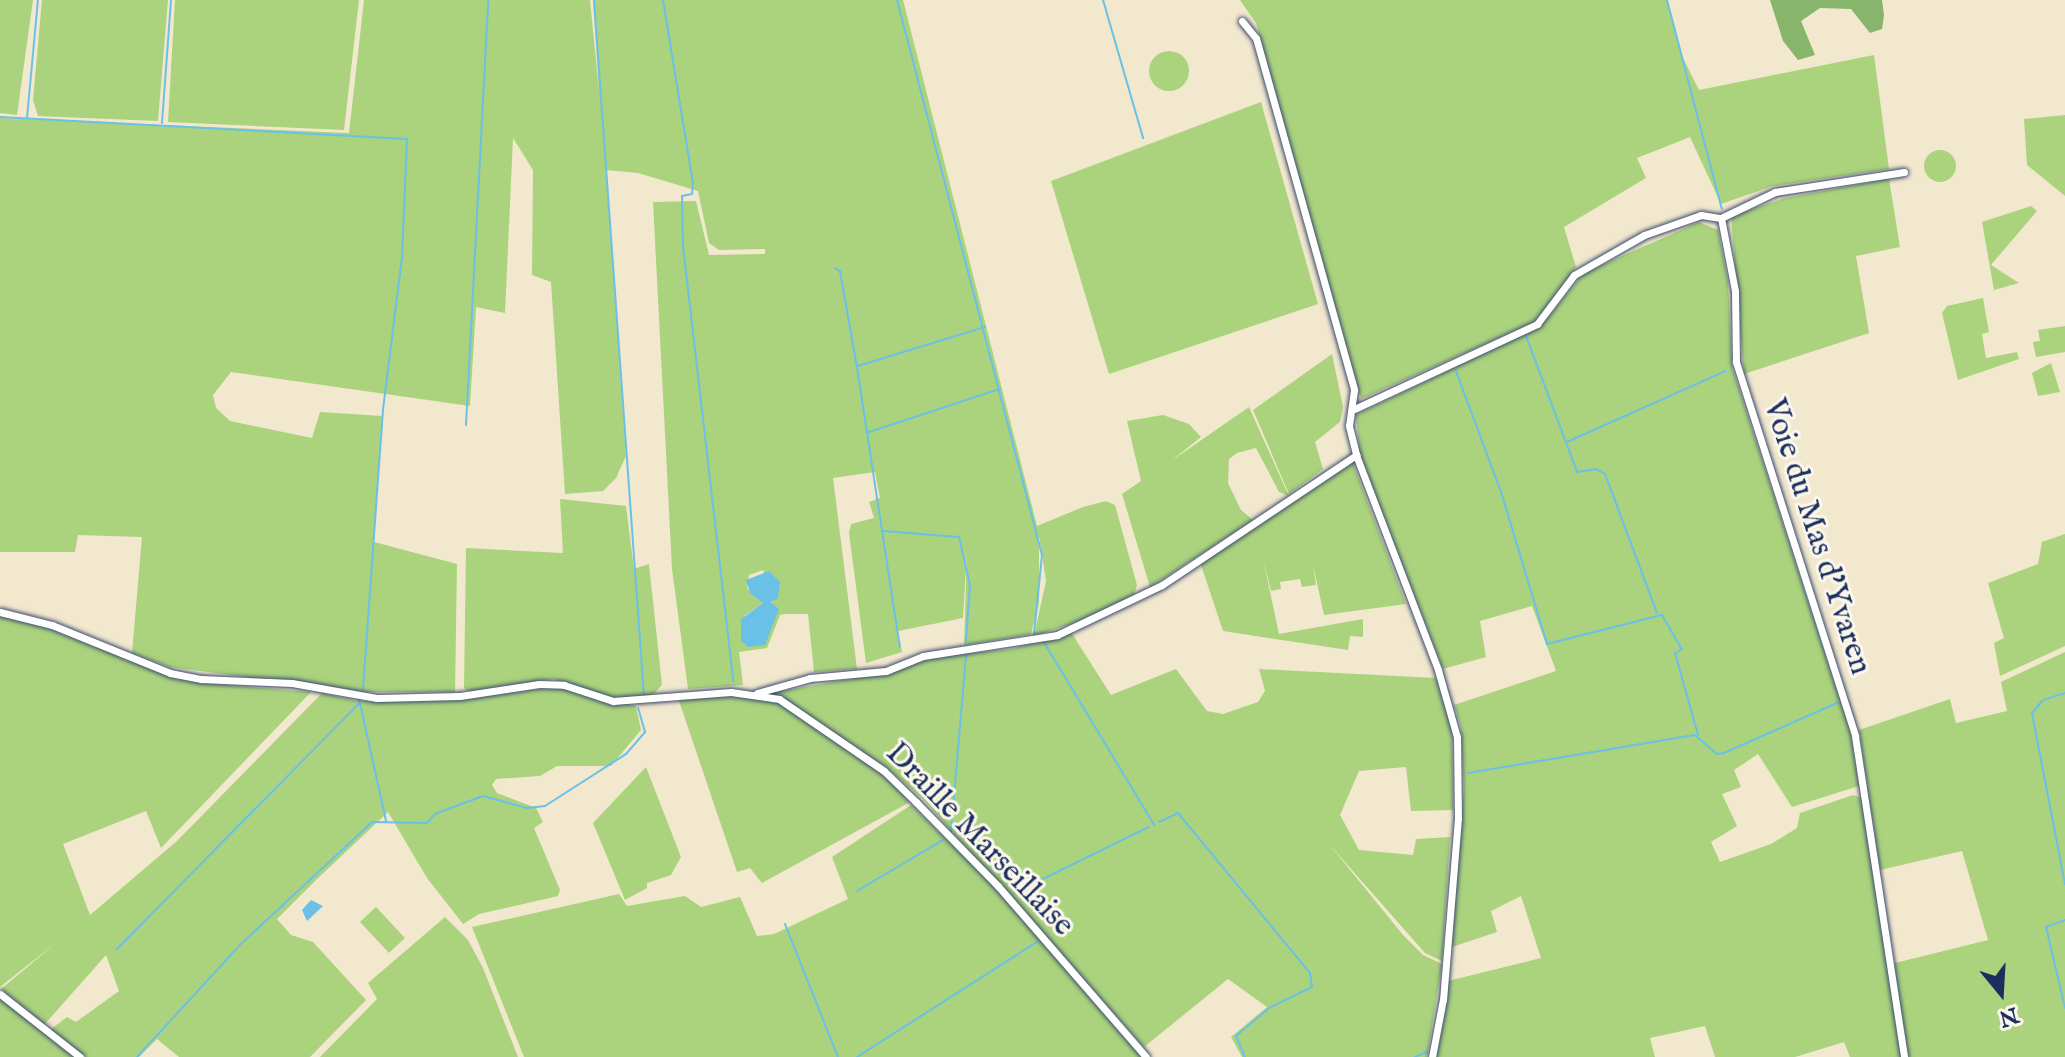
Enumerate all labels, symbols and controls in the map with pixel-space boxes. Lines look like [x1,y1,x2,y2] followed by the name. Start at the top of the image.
[1753,394,1879,680] street label: Voie du Mas d'Yvaren
[877,735,1081,945] street label: Draille Marseillaise
[1961,953,2041,1033] north arrow
[1995,1000,2022,1032] text: N

